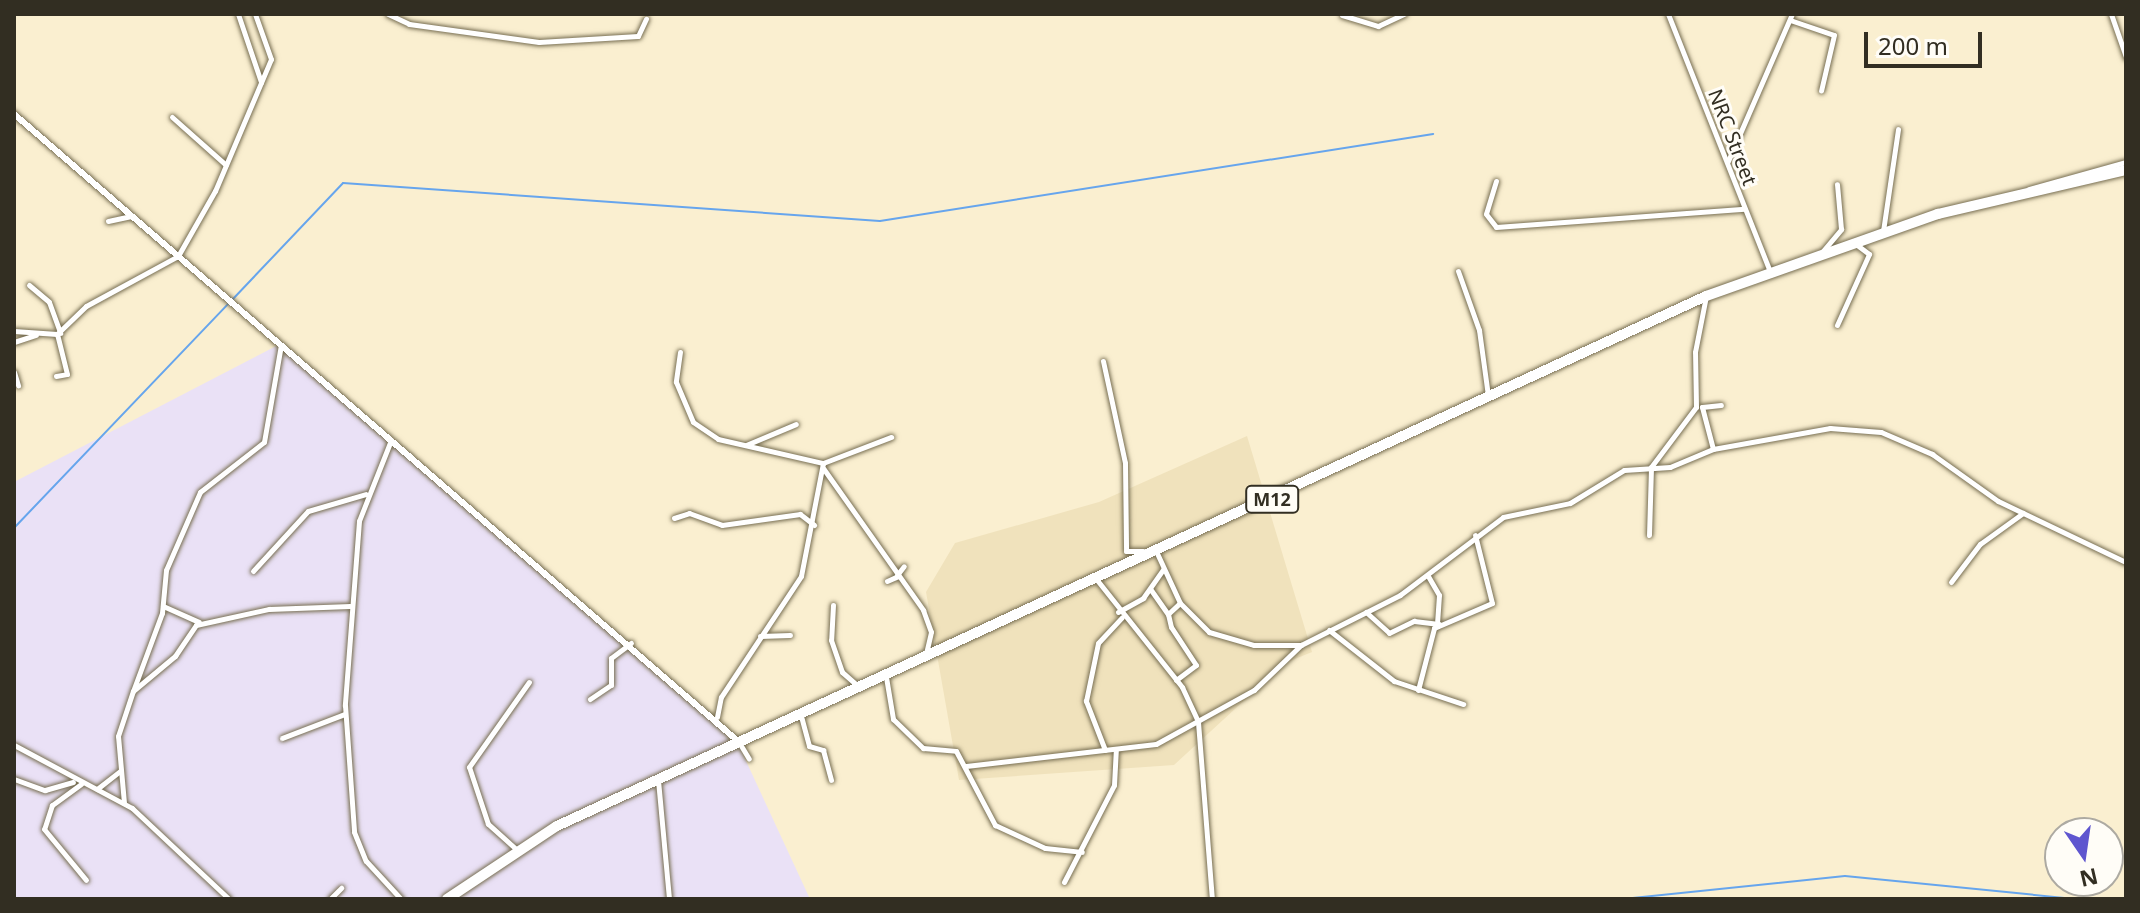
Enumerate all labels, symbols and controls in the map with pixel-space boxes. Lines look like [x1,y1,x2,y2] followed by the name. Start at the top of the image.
[1868,16,1986,66] scale bar
[1878,29,1948,62] text: 200 m
[1704,85,1762,189] street label: NRC Street
[1244,485,1300,513] road number: M12
[2044,817,2124,897] north arrow
[2077,862,2101,895] text: N

